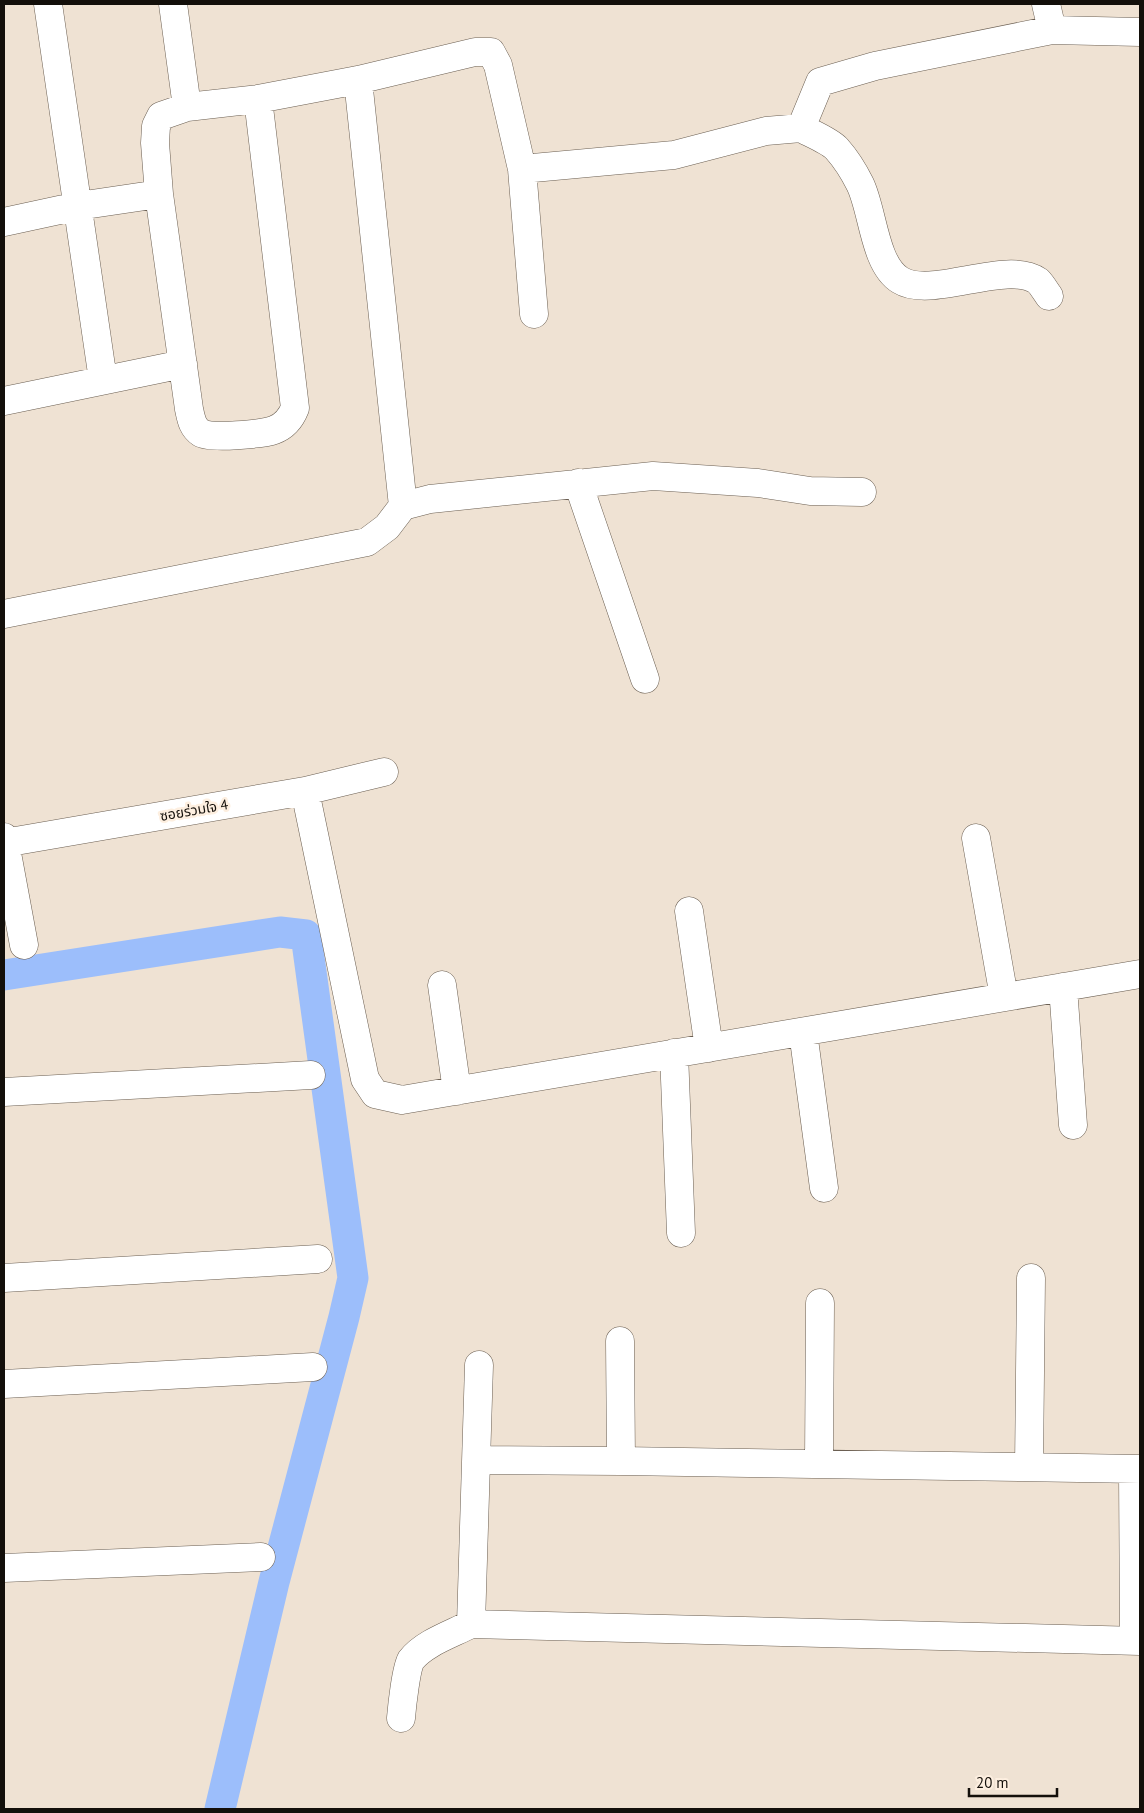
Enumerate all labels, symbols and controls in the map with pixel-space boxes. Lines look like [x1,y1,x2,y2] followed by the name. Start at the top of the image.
[158,795,230,825] street label: ซอยร่วมใจ 4
[969,1766,1056,1798] scale bar
[976,1773,1009,1792] text: 20 m

